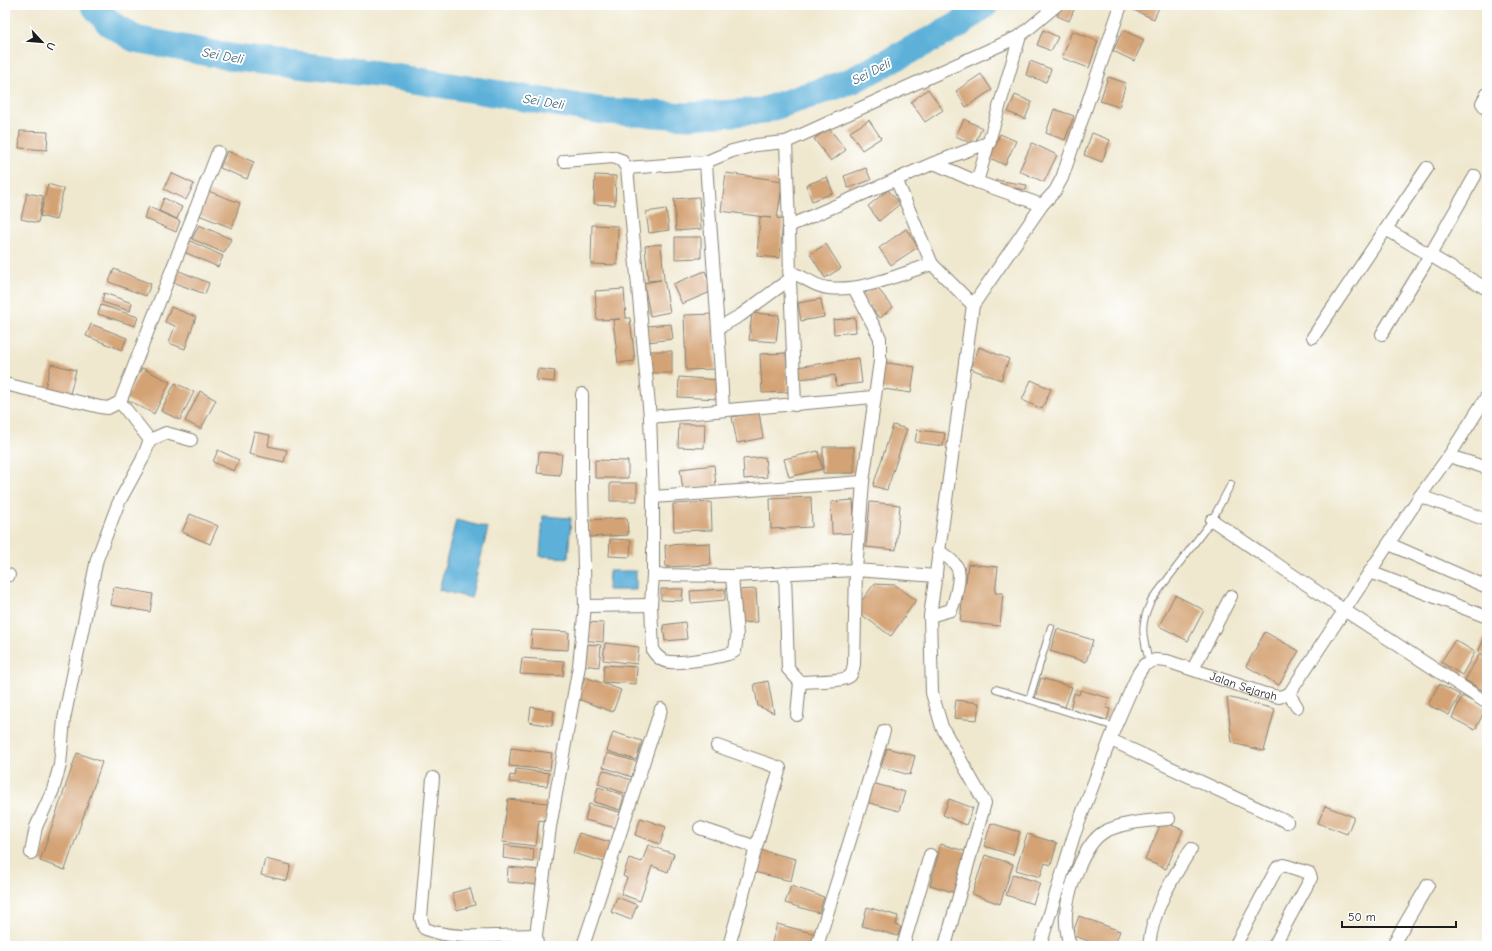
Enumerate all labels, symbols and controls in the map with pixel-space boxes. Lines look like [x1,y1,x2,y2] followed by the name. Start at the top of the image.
[22,22,62,62] north arrow
[43,40,58,52] text: U
[201,45,246,67] water label: Sei Deli
[849,55,894,88] water label: Sei Deli
[522,91,567,112] water label: Sei Deli
[1208,669,1279,703] street label: Jalan Sejarah
[1342,903,1456,929] scale bar
[1348,910,1376,924] text: 50 m

